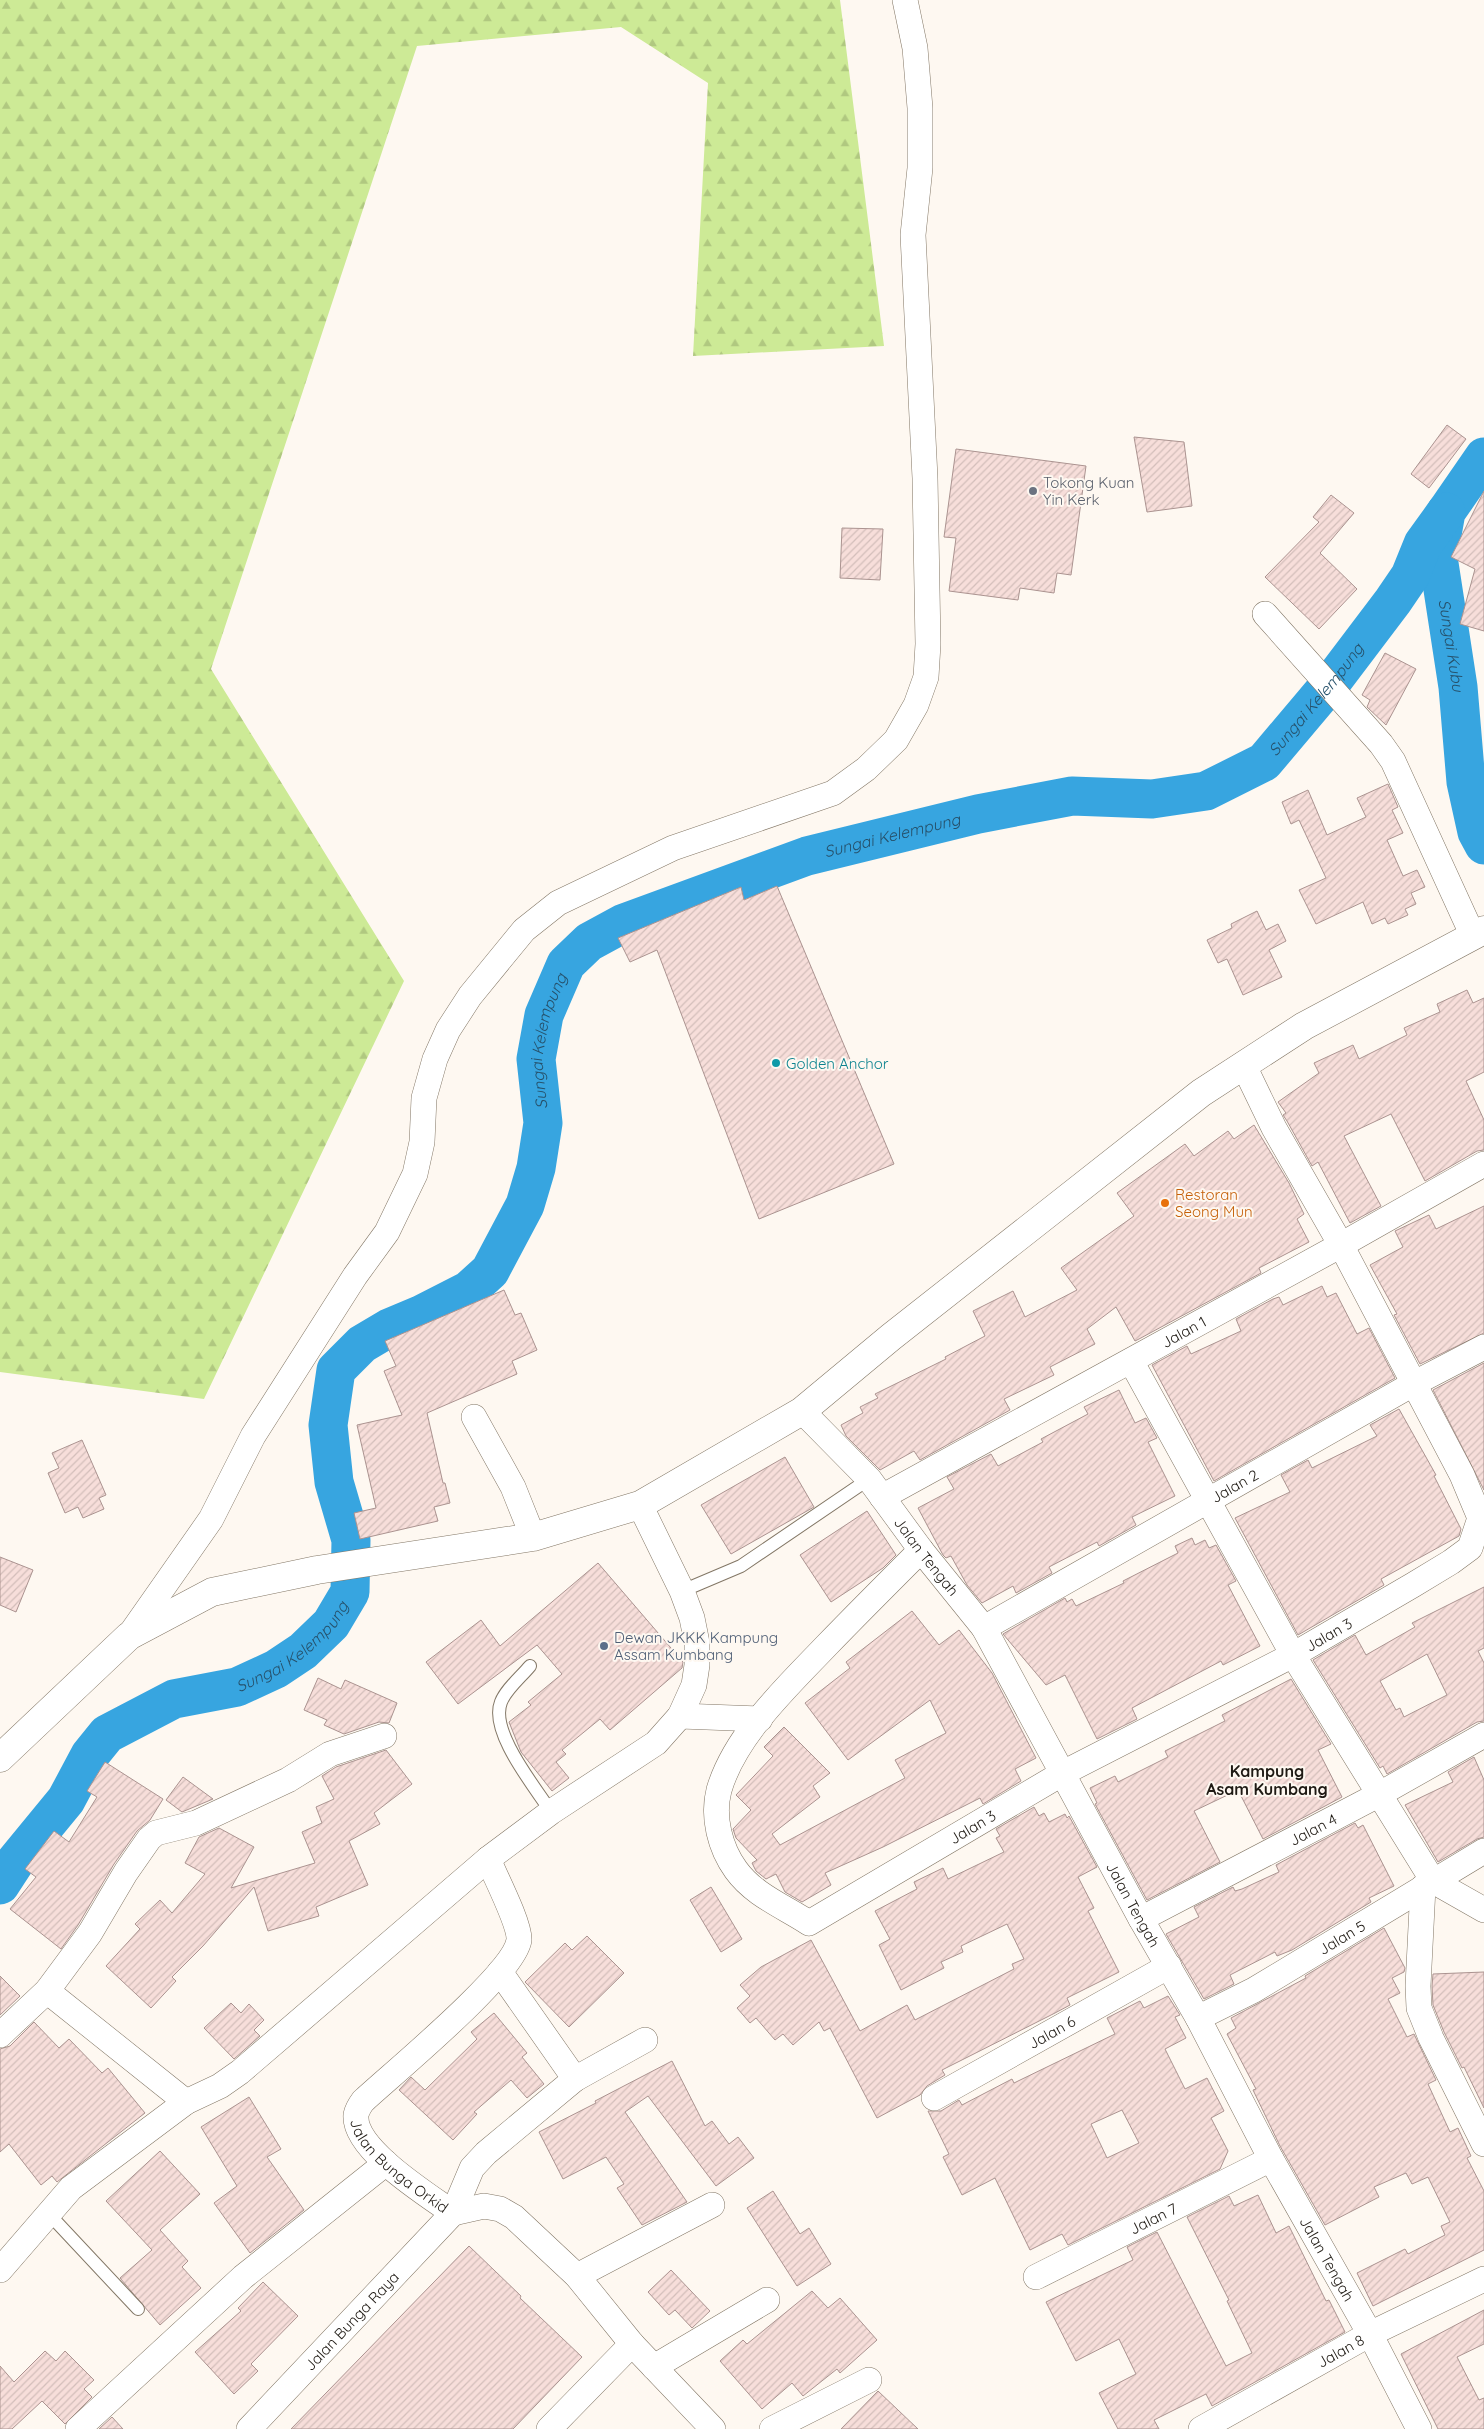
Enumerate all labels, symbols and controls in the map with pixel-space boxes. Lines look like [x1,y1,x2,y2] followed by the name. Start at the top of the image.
[1043,473,1134,509] place label: Tokong Kuan Yin Kerk
[1027,485,1039,497] marker: Tokong Kuan Yin Kerk
[1435,598,1468,693] water label: Sungai Kubu
[1264,638,1368,760] water label: Sungai Kelempung
[822,809,963,861] water label: Sungai Kelempung
[526,969,571,1110] water label: Sungai Kelempung
[786,1054,889,1073] place label: Golden Anchor
[770,1057,782,1069] marker: Golden Anchor
[1175,1185,1253,1221] place label: Restoran Seong Mun
[1159,1197,1171,1209] marker: Restoran Seong Mun
[1158,1311,1209,1351] street label: Jalan 1
[1207,1465,1261,1507] street label: Jalan 2
[891,1513,963,1599] street label: Jalan Tengah
[233,1597,353,1696] water label: Sungai Kelempung
[1302,1613,1355,1655] street label: Jalan 3
[614,1628,778,1664] place label: Dewan JKKK Kampung Assam Kumbang
[598,1640,610,1652] marker: Dewan JKKK Kampung Assam Kumbang
[1206,1761,1328,1799] district label: Kampung Asam Kumbang
[946,1805,999,1848] street label: Jalan 3
[1286,1809,1340,1849] street label: Jalan 4
[1102,1859,1165,1950] street label: Jalan Tengah
[1315,1916,1368,1958] street label: Jalan 5
[1025,2011,1079,2053] street label: Jalan 6
[346,2117,452,2216] street label: Jalan Bunga Orkid
[1126,2198,1180,2238] street label: Jalan 7
[1296,2213,1359,2304] street label: Jalan Tengah
[300,2267,403,2374] street label: Jalan Bunga Raya
[1314,2330,1367,2371] street label: Jalan 8

